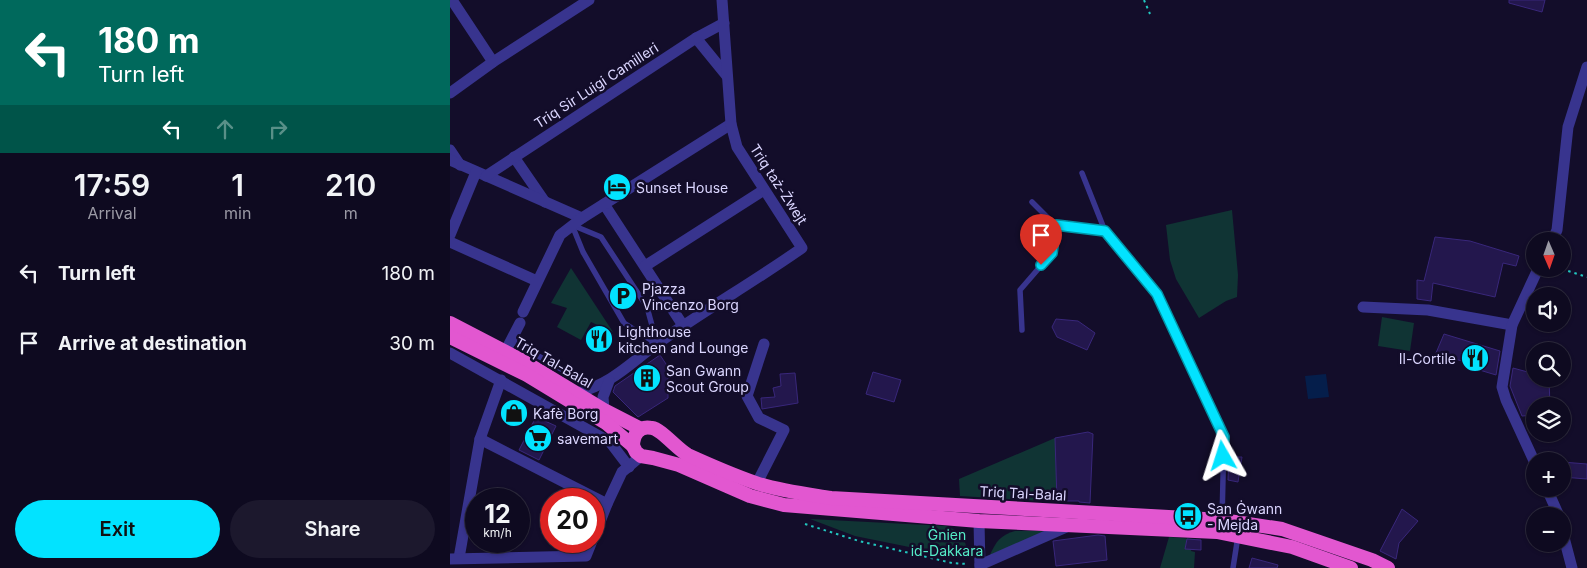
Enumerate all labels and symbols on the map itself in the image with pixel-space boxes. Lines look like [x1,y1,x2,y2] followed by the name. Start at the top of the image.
[531,39,661,131] street label: Triq Sir Luigi Camilleri
[747,141,812,228] street label: Triq taż-Żwejt
[602,172,632,202] hotel icon: Sunset House
[636,179,728,196] place label: Sunset House
[1020,214,1062,265] pin
[1526,232,1571,278] north arrow
[642,280,739,313] place label: Pjazza Vincenzo Borg
[608,281,638,311] parking icon: Pjazza Vincenzo Borg
[618,323,748,356] place label: Lighthouse kitchen and Lounge
[584,324,614,354] restaurant icon: Lighthouse kitchen and Lounge
[512,333,596,391] street label: Triq Tal-Balal
[1460,343,1490,373] restaurant icon: Il-Cortile
[1399,350,1456,367] place label: Il-Cortile
[666,362,749,395] place label: San Gwann Scout Group
[632,363,662,393] building icon: San Gwann Scout Group
[499,398,529,428] shop icon: Kafè Borg
[533,405,598,422] place label: Kafè Borg
[523,423,553,453] supermarket icon: savemart
[1196,429,1248,481] position arrow
[557,430,618,447] place label: savemart
[979,482,1067,504] street label: Triq Tal-Balal
[540,488,605,553] speed limit sign: 20
[1207,500,1282,533] place label: San Ġwann - Mejda
[1173,501,1203,531] bus stop icon: San Ġwann - Mejda
[911,526,983,559] park label: Ġnien id-Dakkara

